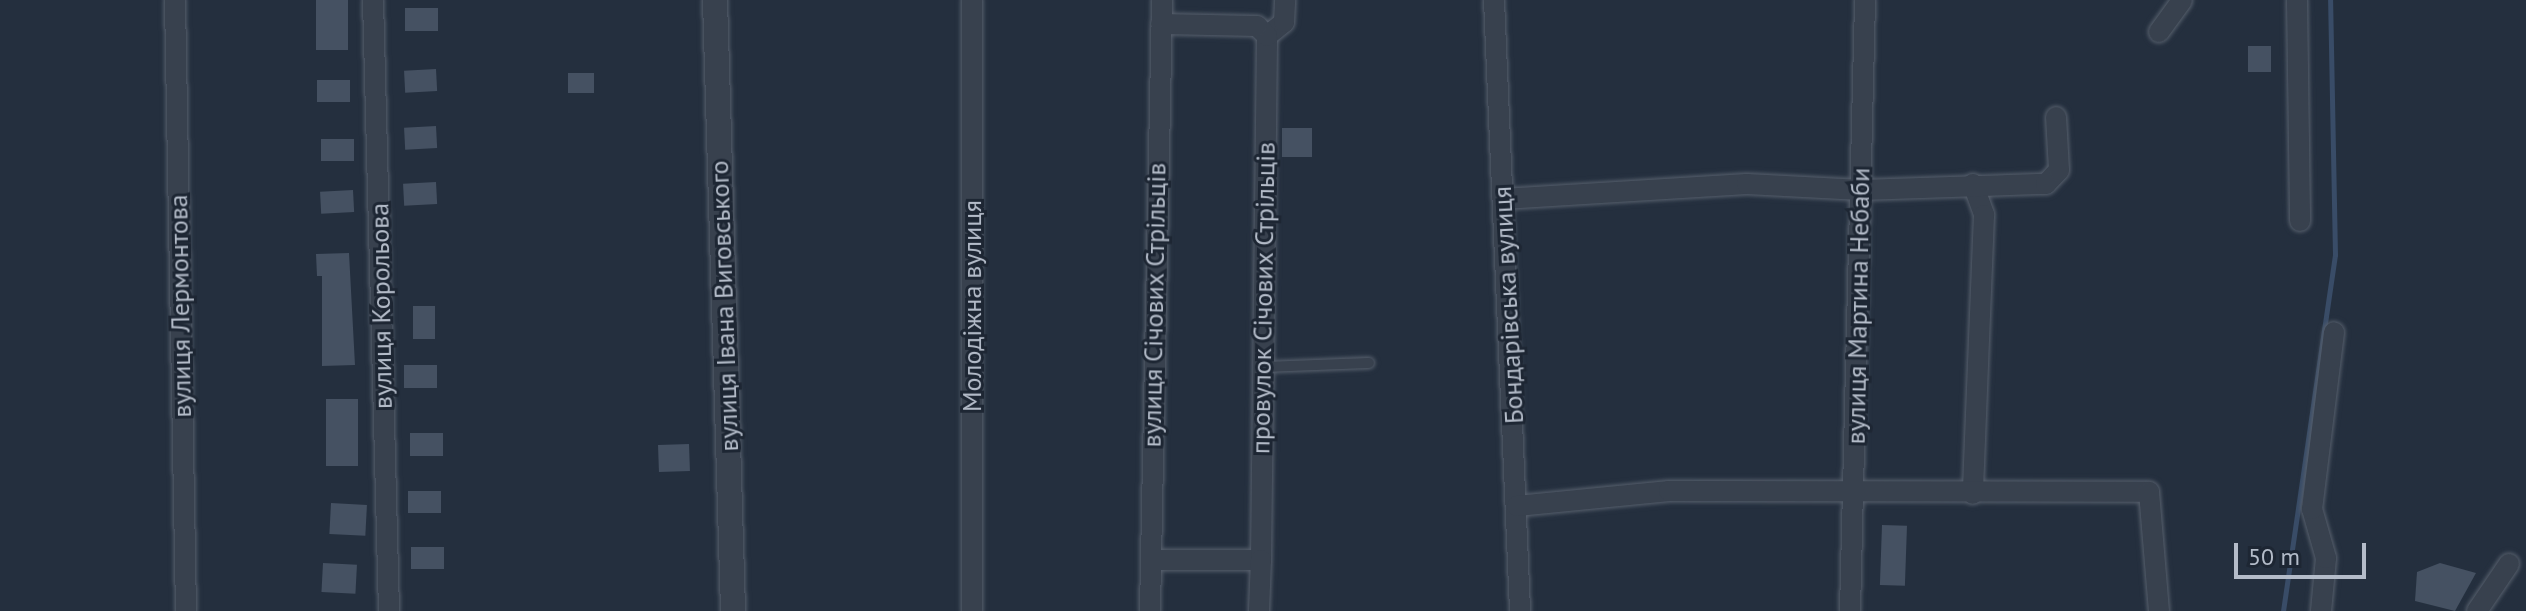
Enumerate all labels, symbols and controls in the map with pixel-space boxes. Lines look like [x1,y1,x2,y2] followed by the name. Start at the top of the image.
[1245,141,1281,455] street label: провулок Січових Стрільців
[703,160,745,452] street label: вулиця Івана Виговського
[1136,162,1172,448] street label: вулиця Січових Стрільців
[1840,167,1876,445] street label: вулиця Мартина Небаби
[1486,185,1530,425] street label: Бондарівська вулиця
[162,194,198,418] street label: вулиця Лермонтова
[956,200,988,412] street label: Молодіжна вулиця
[364,203,398,409] street label: вулиця Корольова
[2238,527,2370,577] scale bar
[2248,541,2300,572] text: 50 m

